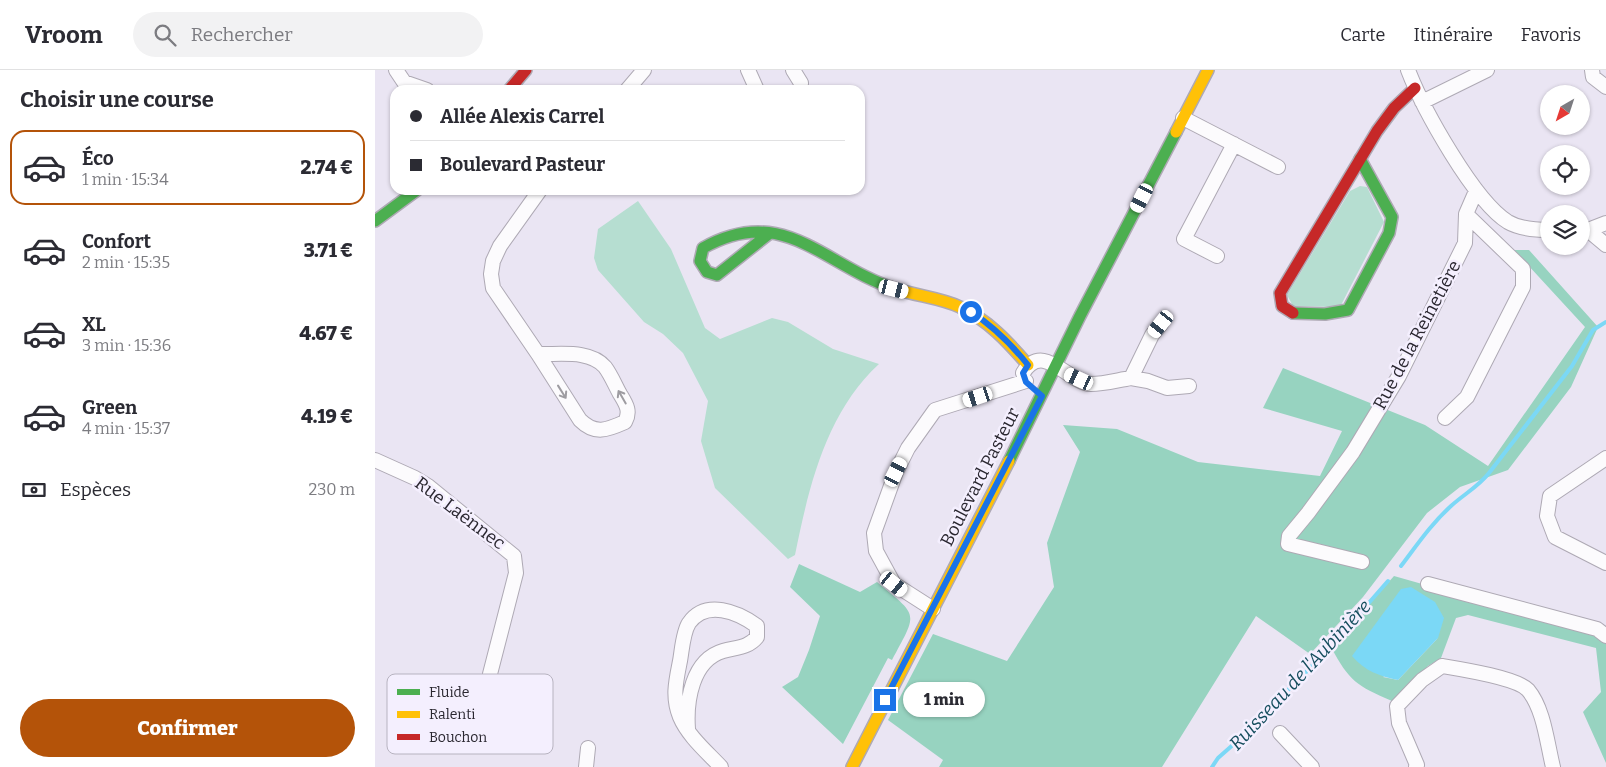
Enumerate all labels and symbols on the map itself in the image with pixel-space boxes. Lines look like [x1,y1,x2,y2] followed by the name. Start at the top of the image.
[1540,85,1590,135] north arrow
[1128,181,1155,215] car
[1368,257,1466,413] street label: Rue de la Reinetière
[877,278,910,300] car
[960,301,982,323] route start
[1145,308,1176,340] car
[1062,366,1095,392] car
[558,384,568,398] one-way arrow
[961,385,994,409] car
[617,389,627,404] one-way arrow
[936,404,1024,550] street label: Boulevard Pasteur
[882,455,909,489] car
[410,472,510,554] street label: Rue Laënnec
[877,569,910,599] car
[1224,595,1376,755] water label: Ruisseau de l'Aubinière
[387,674,553,754] legend
[903,682,985,718] callout: 1 min
[429,684,470,701] text: Fluide
[874,689,896,711] route end
[429,706,475,723] text: Ralenti
[429,729,487,746] text: Bouchon

